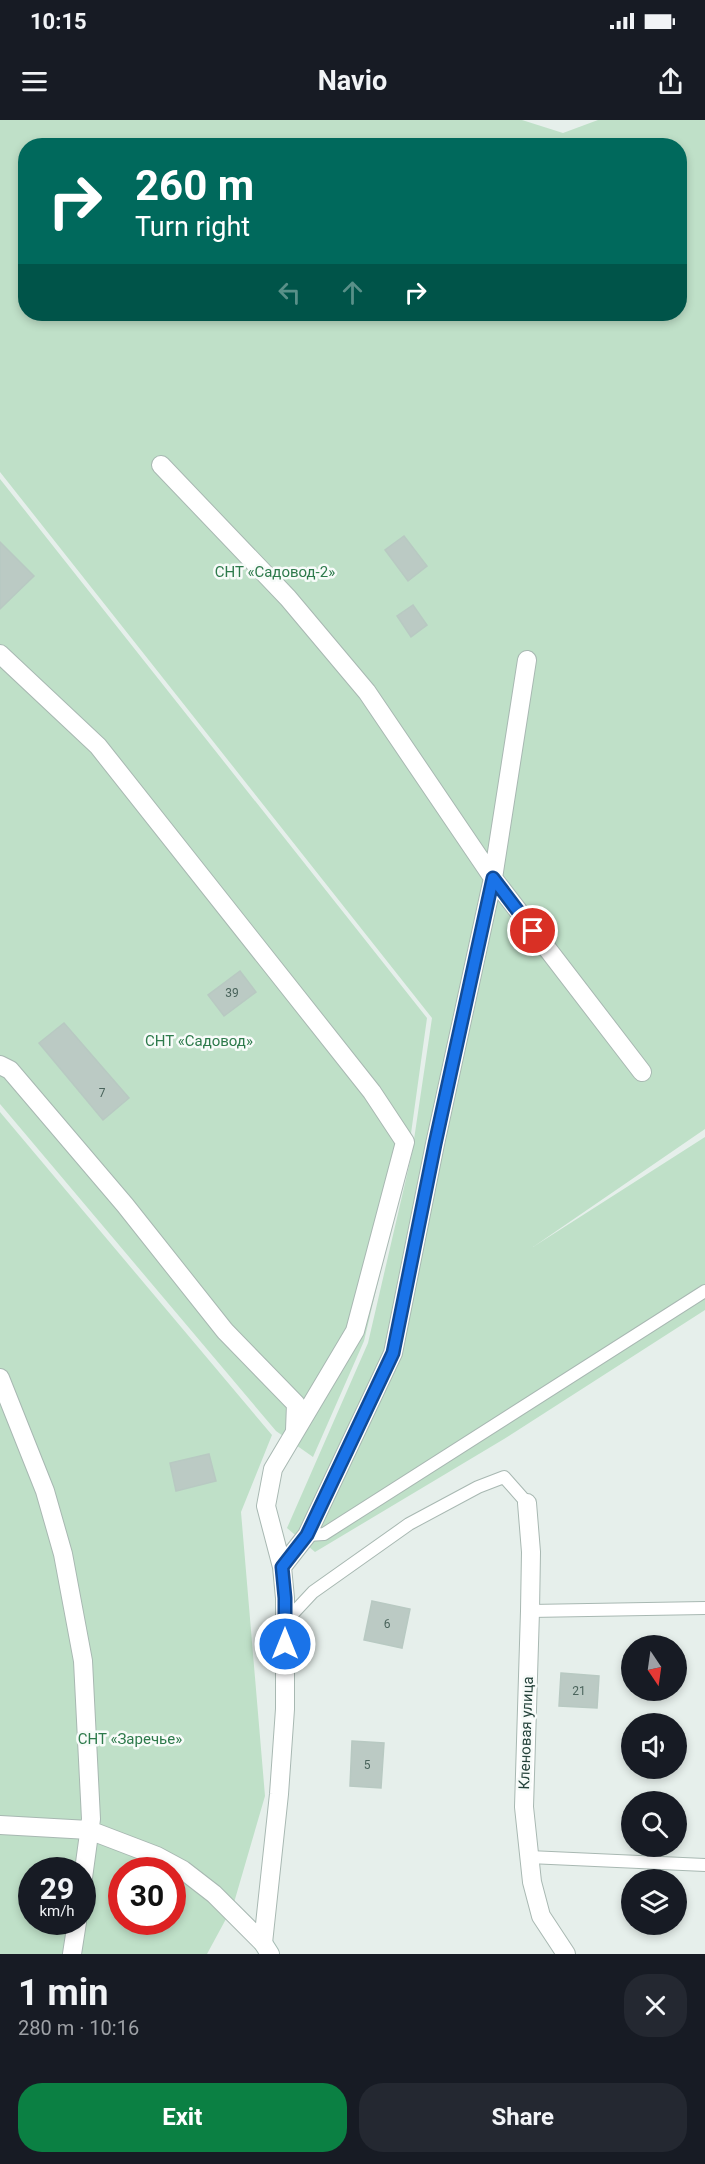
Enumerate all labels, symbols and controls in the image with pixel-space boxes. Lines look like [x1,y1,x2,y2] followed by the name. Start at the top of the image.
[30,9,87,34] text: 10:15
[18,65,51,98] icon: menu
[318,65,387,97] text: Navio
[654,65,687,98] icon: share
[135,161,254,210] text: 260 m
[36,162,114,240] icon: right
[135,211,250,243] text: Turn right
[273,276,306,309] icon: left
[336,276,369,309] icon: ahead
[399,276,432,309] icon: right
[215,563,335,581] park label: СНТ «Садовод-2»
[507,905,558,956] pin
[516,914,549,947] icon: arrive
[225,986,239,1000] house number: 39
[145,1032,253,1050] park label: СНТ «Садовод»
[99,1086,106,1100] house number: 7
[253,1612,317,1676] position arrow
[384,1617,391,1631] house number: 6
[621,1635,687,1701] north arrow
[621,1635,687,1935] map controls
[515,1676,537,1790] street label: Кленовая улица
[572,1684,586,1698] house number: 21
[621,1713,687,1779] button: sound
[78,1730,182,1748] park label: СНТ «Заречье»
[364,1758,371,1772] house number: 5
[621,1791,687,1857] button: search
[108,1857,186,1935] speed limit sign: 30
[621,1869,687,1935] button: layers
[40,1871,74,1906] text: 29
[39,1902,75,1920] text: km/h
[18,1972,109,2014] text: 1 min
[624,1974,687,2037] button: close
[18,2016,139,2040] text: 280 m · 10:16
[18,2083,347,2152] button: Exit
[359,2083,687,2152] button: Share

